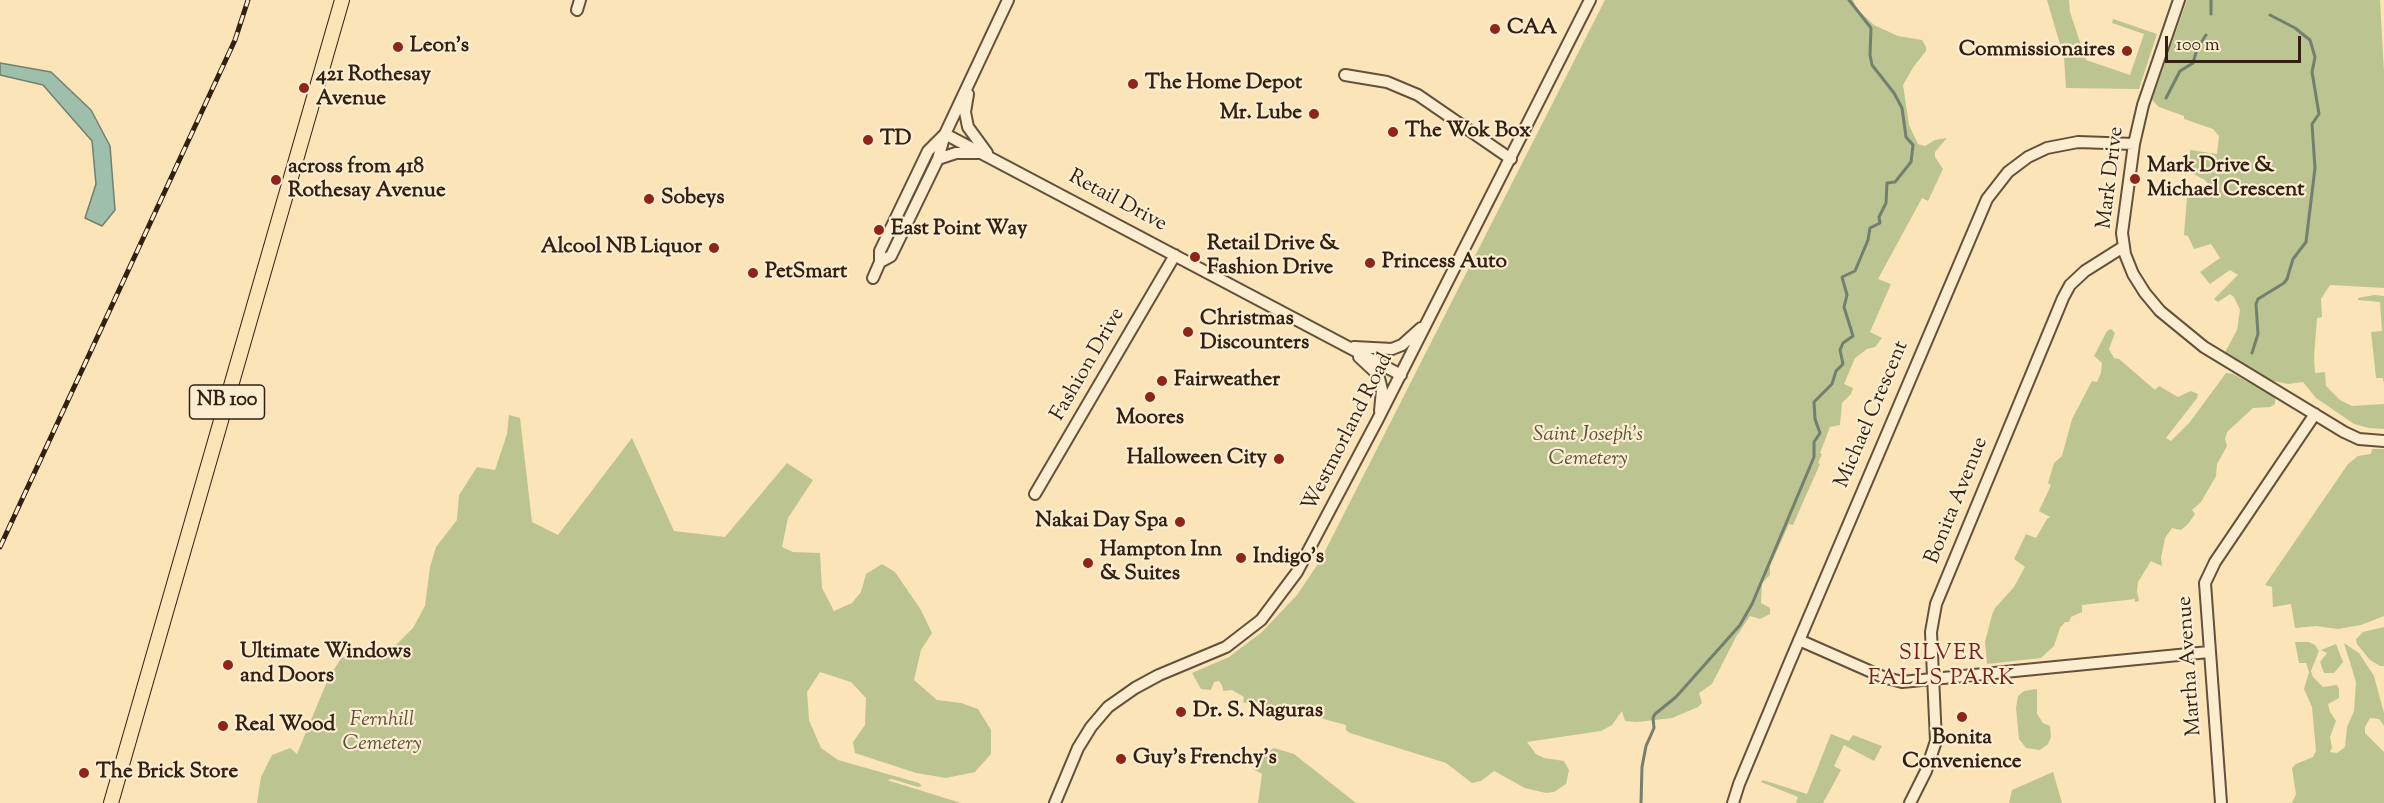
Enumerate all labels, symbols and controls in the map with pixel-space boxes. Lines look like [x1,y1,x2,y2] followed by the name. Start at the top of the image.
[1507,16,1557,42] place label: CAA
[1488,22,1502,36] marker: CAA
[2168,24,2304,62] scale bar
[2176,33,2220,59] text: 100 m
[410,34,469,60] place label: Leon's
[1959,38,2115,64] place label: Commissionaires
[391,40,405,54] marker: Leon's
[2120,44,2134,58] marker: Commissionaires
[316,63,431,113] place label: 421 Rothesay Avenue
[1145,71,1302,97] place label: The Home Depot
[1126,77,1140,91] marker: The Home Depot
[297,81,311,95] marker: 421 Rothesay Avenue
[1220,101,1302,127] place label: Mr. Lube
[1307,107,1321,121] marker: Mr. Lube
[1405,119,1531,145] place label: The Wok Box
[1386,125,1400,139] marker: The Wok Box
[2093,125,2131,231] street label: Mark Drive
[880,127,911,153] place label: TD
[861,133,875,147] marker: TD
[2147,154,2304,204] place label: Mark Drive & Michael Crescent
[288,155,446,205] place label: across from 418 Rothesay Avenue
[1063,166,1171,238] street label: Retail Drive
[2128,172,2142,186] marker: Mark Drive & Michael Crescent
[269,173,283,187] marker: across from 418 Rothesay Avenue
[661,186,724,212] place label: Sobeys
[642,192,656,206] marker: Sobeys
[891,217,1027,243] place label: East Point Way
[872,223,886,237] marker: East Point Way
[1207,232,1339,282] place label: Retail Drive & Fashion Drive
[541,235,702,261] place label: Alcool NB Liquor
[707,241,721,255] marker: Alcool NB Liquor
[1188,250,1202,264] marker: Retail Drive & Fashion Drive
[1382,250,1507,276] place label: Princess Auto
[1363,256,1377,270] marker: Princess Auto
[765,260,847,286] place label: PetSmart
[746,266,760,280] marker: PetSmart
[1047,304,1131,426] street label: Fashion Drive
[1200,307,1309,357] place label: Christmas Discounters
[1181,325,1195,339] marker: Christmas Discounters
[1831,338,1915,492] street label: Michael Crescent
[1298,350,1400,516] street label: Westmorland Road
[1174,368,1280,394] place label: Fairweather
[1155,374,1169,388] marker: Fairweather
[190,385,264,419] road number: NB 100
[1143,390,1157,404] marker: Moores
[1116,406,1184,432] place label: Moores
[1533,423,1643,473] park label: Saint Joseph's Cemetery
[1921,434,1995,568] street label: Bonita Avenue
[1127,446,1267,472] place label: Halloween City
[1272,452,1286,466] marker: Halloween City
[1035,509,1168,535] place label: Nakai Day Spa
[1173,515,1187,529] marker: Nakai Day Spa
[1100,538,1222,588] place label: Hampton Inn & Suites
[1253,545,1324,571] place label: Indigo's
[1234,551,1248,565] marker: Indigo's
[1081,556,1095,570] marker: Hampton Inn & Suites
[2174,595,2208,737] street label: Martha Avenue
[240,640,411,690] place label: Ultimate Windows and Doors
[1868,642,2016,694] district label: SILVER FALLS PARK
[221,658,235,672] marker: Ultimate Windows and Doors
[1193,699,1323,725] place label: Dr. S. Naguras
[1174,705,1188,719] marker: Dr. S. Naguras
[343,708,421,758] park label: Fernhill Cemetery
[1955,710,1969,724] marker: Bonita Convenience
[235,713,335,739] place label: Real Wood
[216,719,230,733] marker: Real Wood
[1902,726,2022,776] place label: Bonita Convenience
[1133,746,1277,772] place label: Guy's Frenchy's
[1114,752,1128,766] marker: Guy's Frenchy's
[96,760,238,786] place label: The Brick Store
[77,766,91,780] marker: The Brick Store

